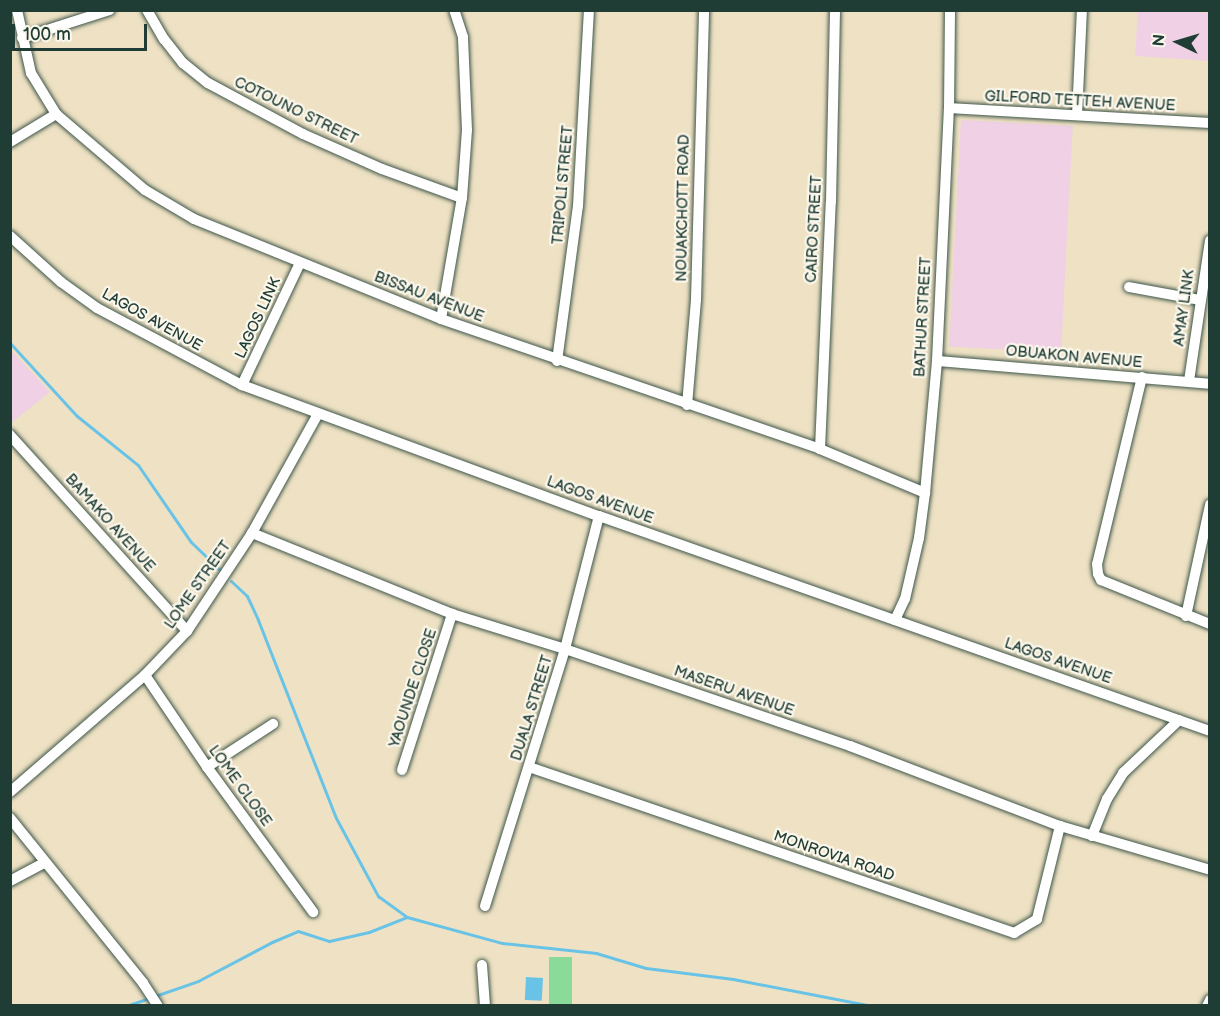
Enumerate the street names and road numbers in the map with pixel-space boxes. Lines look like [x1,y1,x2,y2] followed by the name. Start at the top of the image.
[231,73,361,149] street label: COTOUNO STREET
[984,87,1176,115] street label: GILFORD TETTEH AVENUE
[549,125,577,245] street label: TRIPOLI STREET
[673,134,693,282] street label: NOUAKCHOTT ROAD
[802,175,826,283] street label: CAIRO STREET
[911,256,935,378] street label: BATHUR STREET
[372,268,486,326] street label: BISSAU AVENUE
[1170,269,1198,347] street label: AMAY LINK
[231,275,285,361] street label: LAGOS LINK
[99,285,205,355] street label: LAGOS AVENUE
[1005,342,1143,372] street label: OBUAKON AVENUE
[61,470,159,576] street label: BAMAKO AVENUE
[544,472,656,528] street label: LAGOS AVENUE
[161,537,235,633] street label: LOME STREET
[385,626,441,750] street label: YAOUNDE CLOSE
[1002,634,1114,688] street label: LAGOS AVENUE
[507,653,557,763] street label: DUALA STREET
[672,662,796,720] street label: MASERU AVENUE
[205,742,275,830] street label: LOME CLOSE
[771,827,897,885] street label: MONROVIA ROAD

